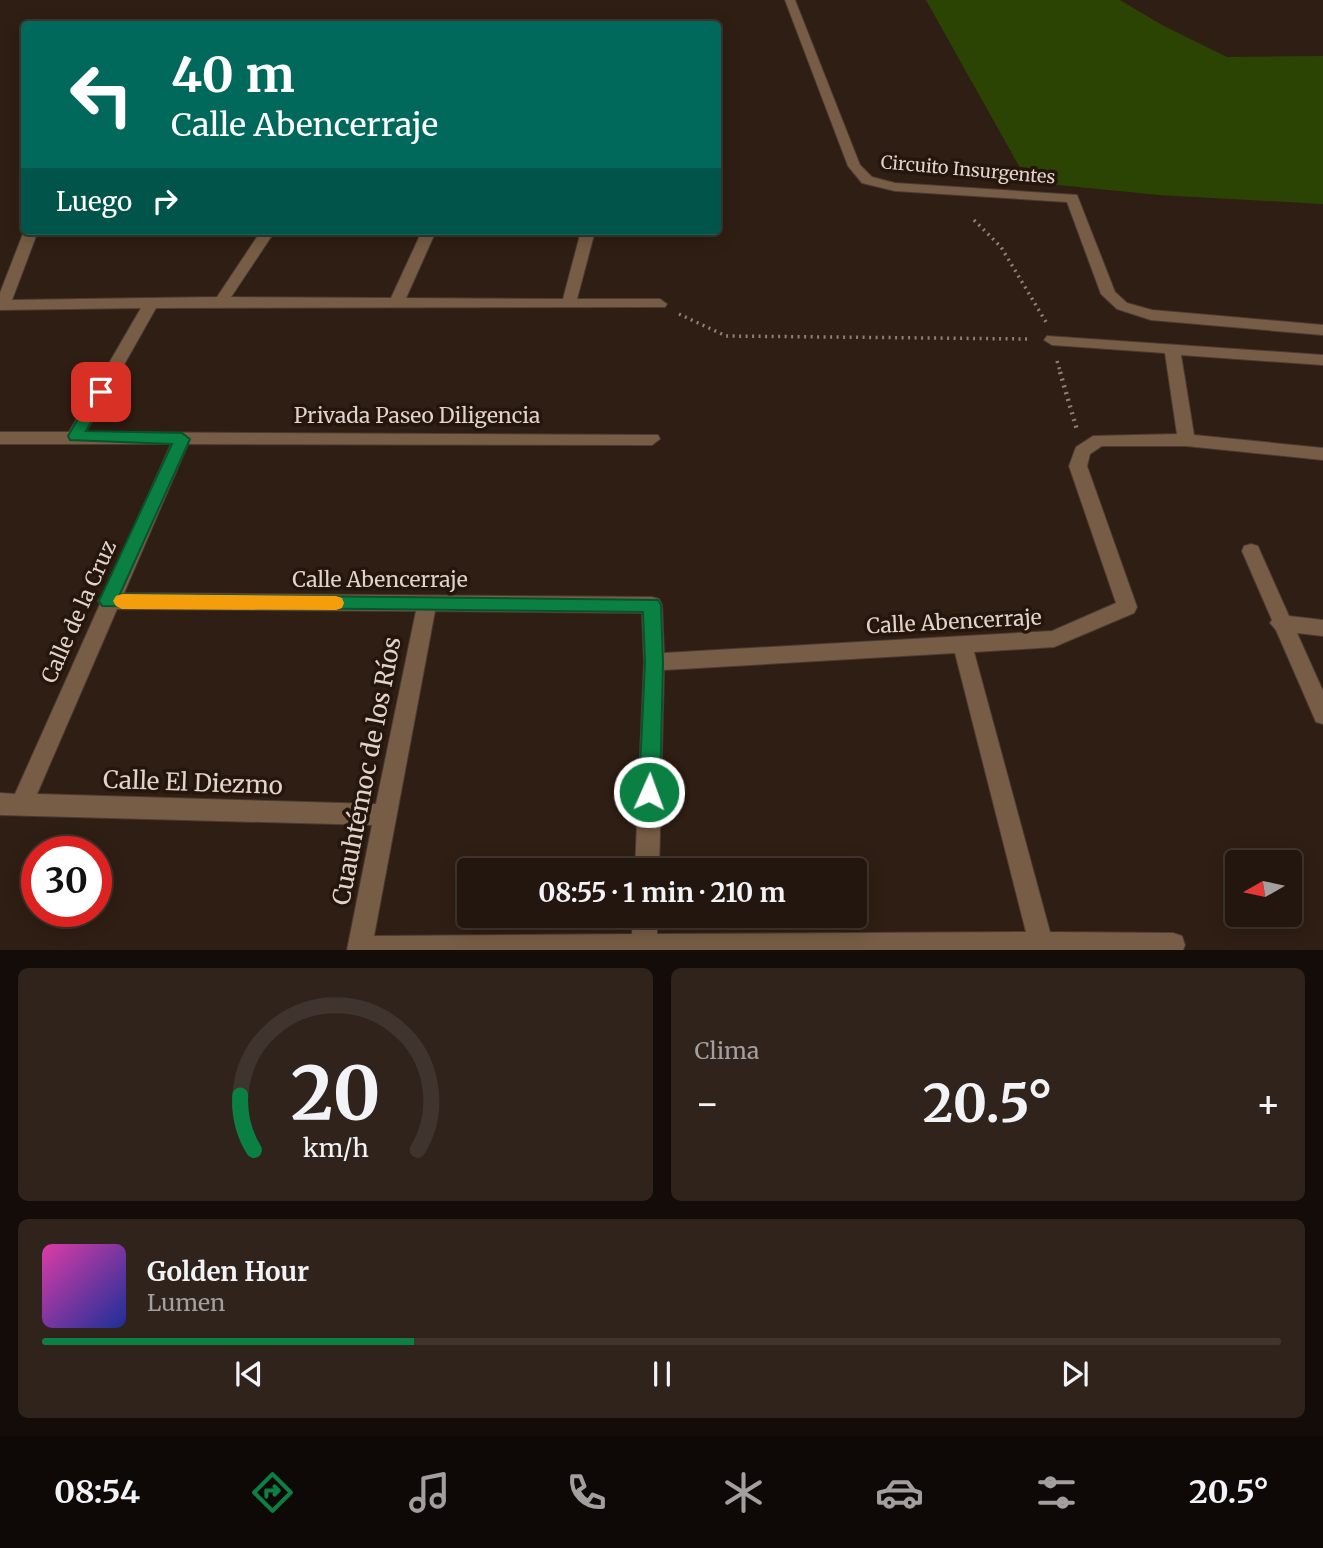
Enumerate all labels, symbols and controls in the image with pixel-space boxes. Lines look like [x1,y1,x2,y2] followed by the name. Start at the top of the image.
[171,44,295,105] text: 40 m
[56,49,147,140] icon: left
[171,105,438,145] text: Calle Abencerraje
[880,150,1056,189] street label: Circuito Insurgentes
[146,182,184,220] icon: right
[56,185,132,218] text: Luego
[71,362,131,422] pin
[82,373,120,411] icon: arrive
[294,402,540,429] street label: Privada Paseo Diligencia
[35,536,122,687] street label: Calle de la Cruz
[292,566,468,593] street label: Calle Abencerraje
[866,603,1042,640] street label: Calle Abencerraje
[325,634,408,908] street label: Cuauhtémoc de los Ríos
[612,755,686,829] position arrow
[103,764,283,801] street label: Calle El Diezmo
[21,836,112,927] speed limit sign: 30
[1225,850,1302,928] north arrow
[1225,850,1302,927] map controls
[538,876,786,909] text: 08:55 · 1 min · 210 m
[695,1036,759,1065] text: Clima
[290,1049,380,1141] text: 20
[923,1071,1053,1136] text: 20.5°
[695,1080,720,1127] text: −
[1256,1080,1281,1127] text: +
[302,1132,368,1164] text: km/h
[147,1255,309,1288] text: Golden Hour
[147,1288,225,1317] text: Lumen
[230,1355,268,1393] icon: previous
[643,1355,681,1393] icon: pause
[1056,1355,1094,1393] icon: next
[248,1468,297,1517] icon: directions
[405,1468,454,1517] icon: music
[562,1468,611,1517] icon: phone
[719,1468,768,1517] icon: climate
[875,1468,924,1517] icon: car
[1032,1468,1081,1517] icon: filters
[54,1472,140,1512] text: 08:54
[1189,1472,1269,1512] text: 20.5°

